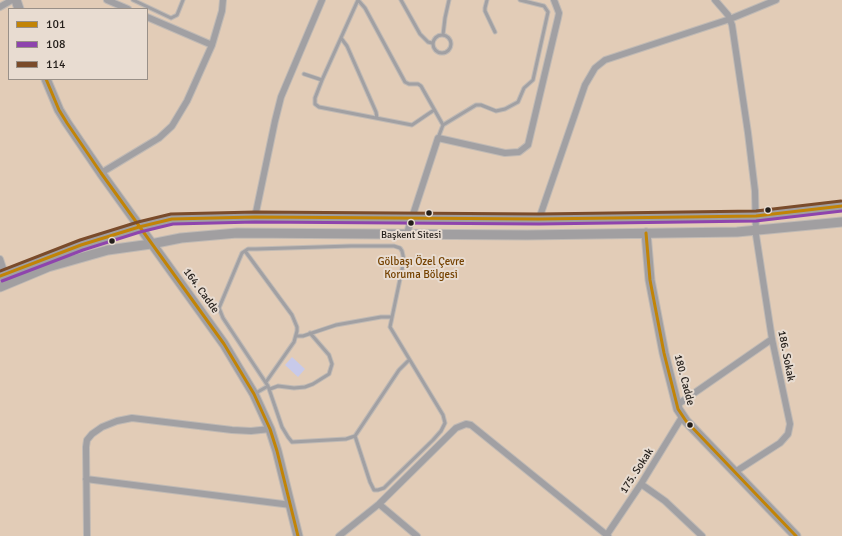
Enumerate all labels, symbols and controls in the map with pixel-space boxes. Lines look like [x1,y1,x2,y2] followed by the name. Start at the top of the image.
[8,8,148,80] legend
[46,17,65,32] text: 101
[46,37,65,52] text: 108
[46,57,65,72] text: 114
[763,205,773,215] unlabelled marker
[424,208,434,218] unlabelled marker
[406,218,416,228] marker: Başkent Sitesi
[381,229,441,241] place label: Başkent Sitesi
[107,236,117,246] unlabelled marker
[378,255,464,281] park label: Gölbaşı Özel Çevre Koruma Bölgesi
[180,266,222,316] street label: 164. Cadde
[775,329,797,383] street label: 186. Sokak
[671,353,697,407] street label: 180. Cadde
[685,420,695,430] unlabelled marker
[617,446,657,496] street label: 175. Sokak

